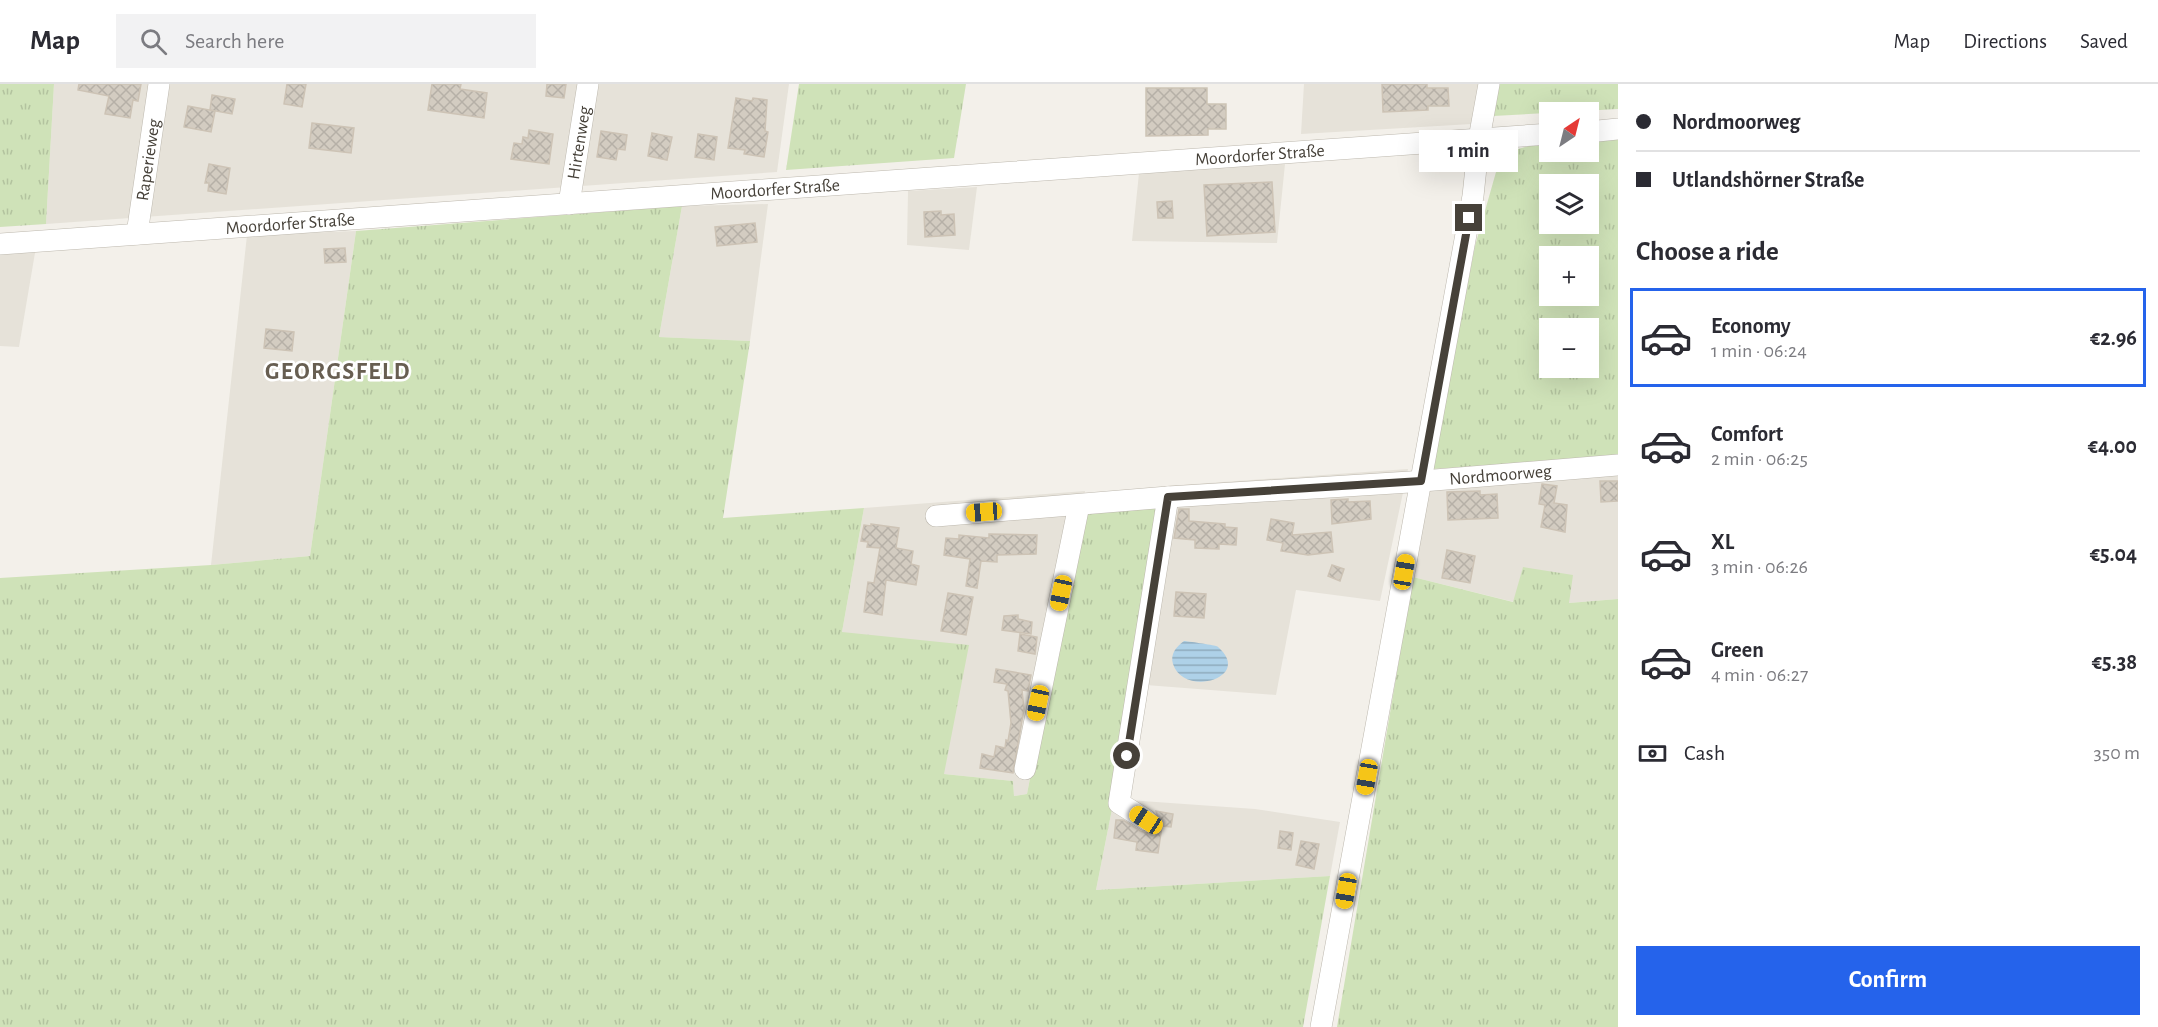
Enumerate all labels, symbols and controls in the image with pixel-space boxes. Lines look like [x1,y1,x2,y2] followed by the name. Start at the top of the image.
[116,14,536,68] search box
[137,25,170,58] icon: search
[30,27,80,55] text: Map
[185,30,284,52] text: Search here
[1894,31,1930,52] text: Map
[1963,31,2047,52] text: Directions
[2080,31,2128,52] text: Saved
[1539,102,1599,162] north arrow
[1539,102,1599,378] map controls
[565,105,594,181] street label: Hirtenweg
[1672,111,1800,133] text: Nordmoorweg
[134,117,164,202] street label: Raperieweg
[1420,131,1518,173] callout: 1 min
[1447,141,1490,161] text: 1 min
[1195,142,1325,169] street label: Moordorfer Straße
[1672,169,1864,191] text: Utlandshörner Straße
[1539,174,1599,234] button: layers
[710,176,840,204] street label: Moordorfer Straße
[1455,204,1482,231] route end
[225,211,356,238] street label: Moordorfer Straße
[1636,238,1779,265] text: Choose a ride
[1539,246,1599,306] button: +
[1639,311,1693,365] icon: car
[1711,315,1791,337] text: Economy
[1539,318,1599,378] button: −
[2090,327,2137,349] text: €2.96
[1711,341,1807,361] text: 1 min · 06:24
[265,360,411,384] district label: GEORGSFELD
[1639,419,1693,473] icon: car
[1711,423,1783,445] text: Comfort
[2088,435,2137,457] text: €4.00
[1711,449,1808,469] text: 2 min · 06:25
[1449,462,1553,489] street label: Nordmoorweg
[965,502,1003,522] car
[1639,527,1693,581] icon: car
[1711,531,1734,553] text: XL
[2090,543,2137,565] text: €5.04
[1392,553,1416,591] car
[1711,557,1808,577] text: 3 min · 06:26
[1048,574,1074,612] car
[1639,635,1693,689] icon: car
[1711,639,1764,661] text: Green
[2092,651,2137,673] text: €5.38
[1711,665,1808,685] text: 4 min · 06:27
[1025,684,1051,722] car
[1636,737,1669,770] icon: cash
[1113,742,1140,769] route start
[1684,742,1725,764] text: Cash
[2094,743,2140,763] text: 350 m
[1355,758,1379,796] car
[1126,803,1166,837] car
[1334,872,1358,910] car
[1636,946,2140,1015] button: Confirm

